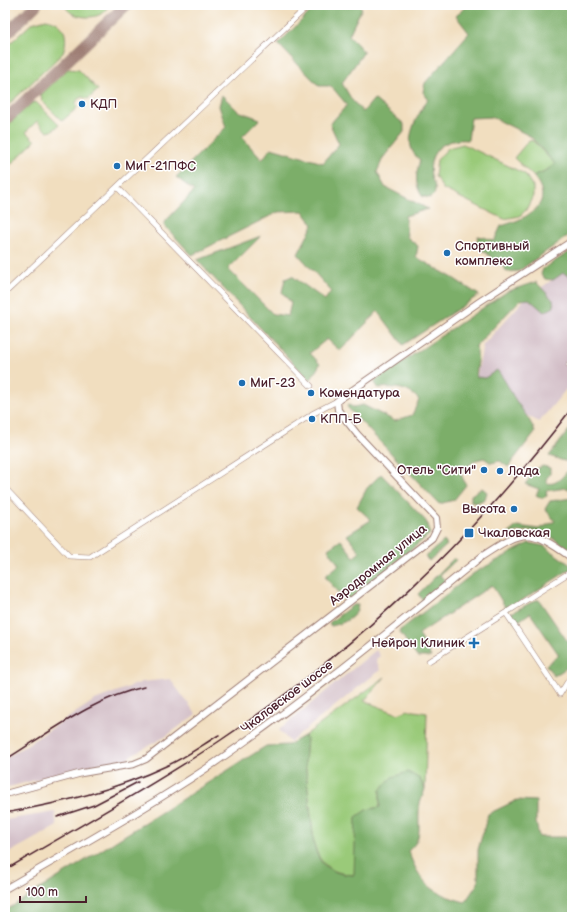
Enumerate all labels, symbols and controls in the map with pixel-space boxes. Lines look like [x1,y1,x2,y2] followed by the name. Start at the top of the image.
[90,96,117,112] place label: КДП
[77,99,87,109] marker: КДП
[125,158,196,174] place label: МиГ-21ПФС
[112,161,122,171] marker: МиГ-21ПФС
[455,238,529,269] place label: Спортивный комплекс
[442,248,452,258] marker: Спортивный комплекс
[250,375,295,391] place label: МиГ-23
[237,378,247,388] marker: МиГ-23
[319,385,400,401] place label: Комендатура
[306,388,316,398] marker: Комендатура
[320,411,362,427] place label: КПП-Б
[307,414,317,424] marker: КПП-Б
[397,462,476,478] place label: Отель "Сити"
[507,463,540,479] place label: Лада
[479,465,489,475] marker: Отель "Сити"
[495,466,505,476] marker: Лада
[462,501,506,517] place label: Высота
[509,504,519,514] marker: Высота
[325,521,430,610] street label: Аэродромная улица
[478,525,550,541] place label: Чкаловская
[463,527,475,539] marker: Чкаловская
[371,635,465,651] place label: Нейрон Клиник
[468,637,480,649] marker: Нейрон Клиник
[238,657,336,737] street label: Чкаловское шоссе
[20,878,86,904] scale bar
[26,885,58,900] text: 100 m

